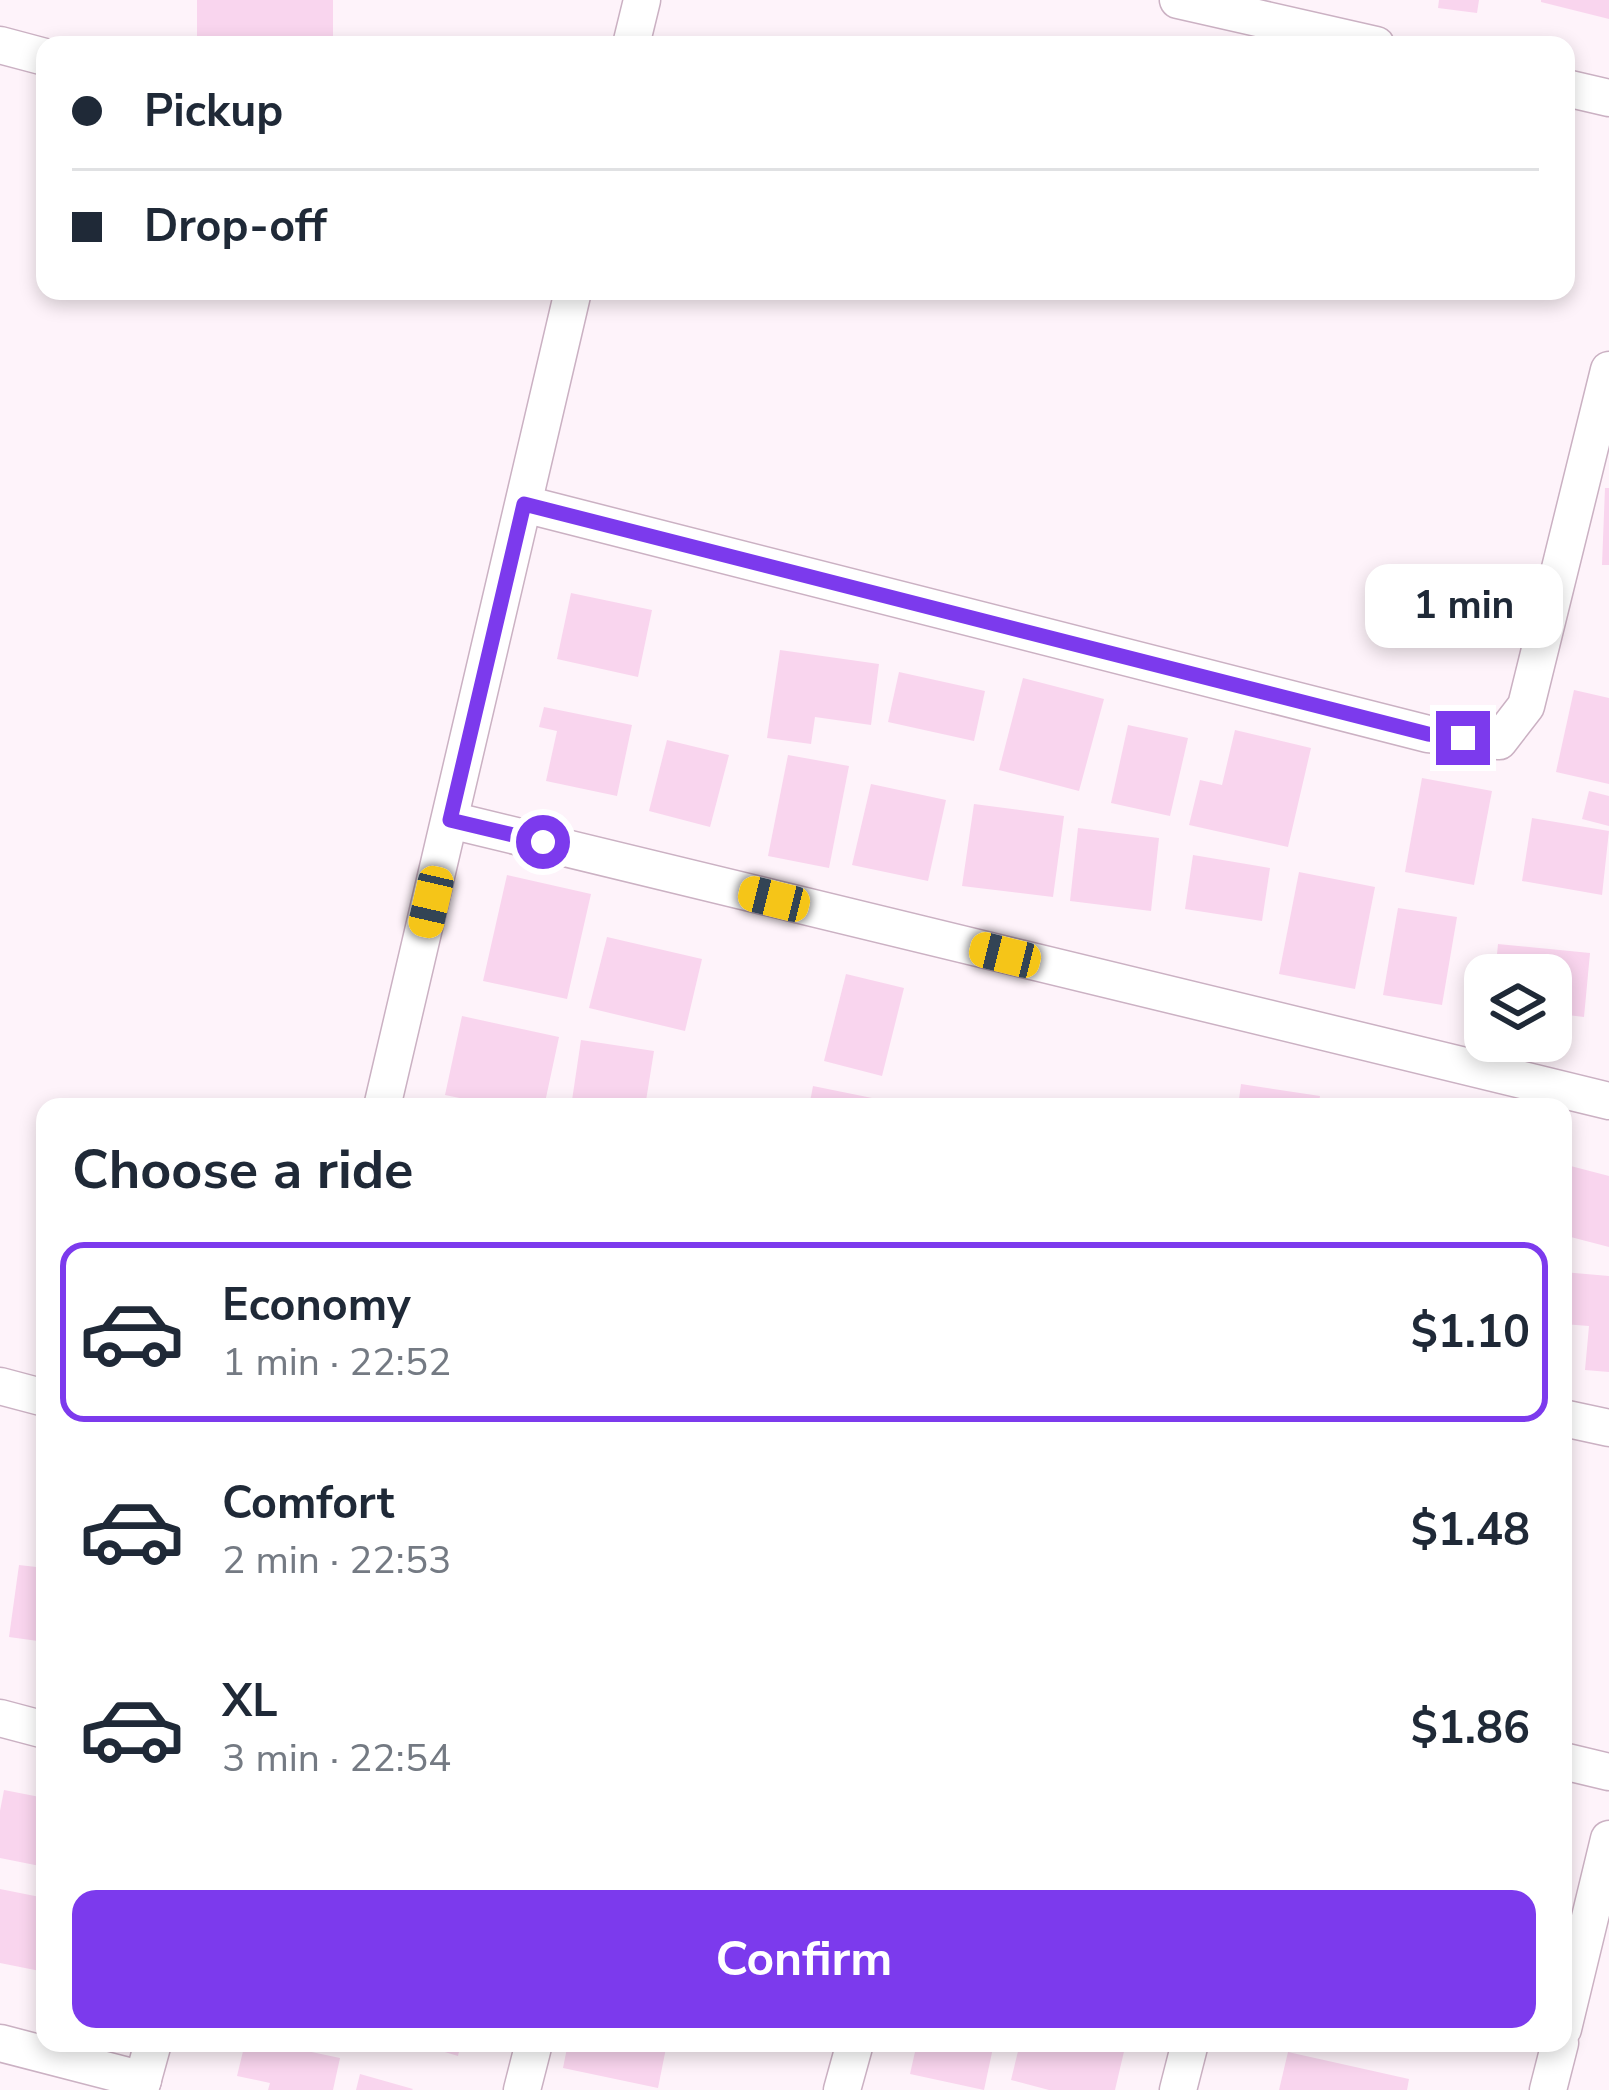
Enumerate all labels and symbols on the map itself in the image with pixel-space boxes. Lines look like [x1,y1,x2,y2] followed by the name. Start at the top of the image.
[1364,564,1562,648] callout: 1 min
[1436,711,1490,765] route end
[516,815,570,869] route start
[405,863,457,941] car
[735,873,813,925] car
[966,929,1044,981] car

